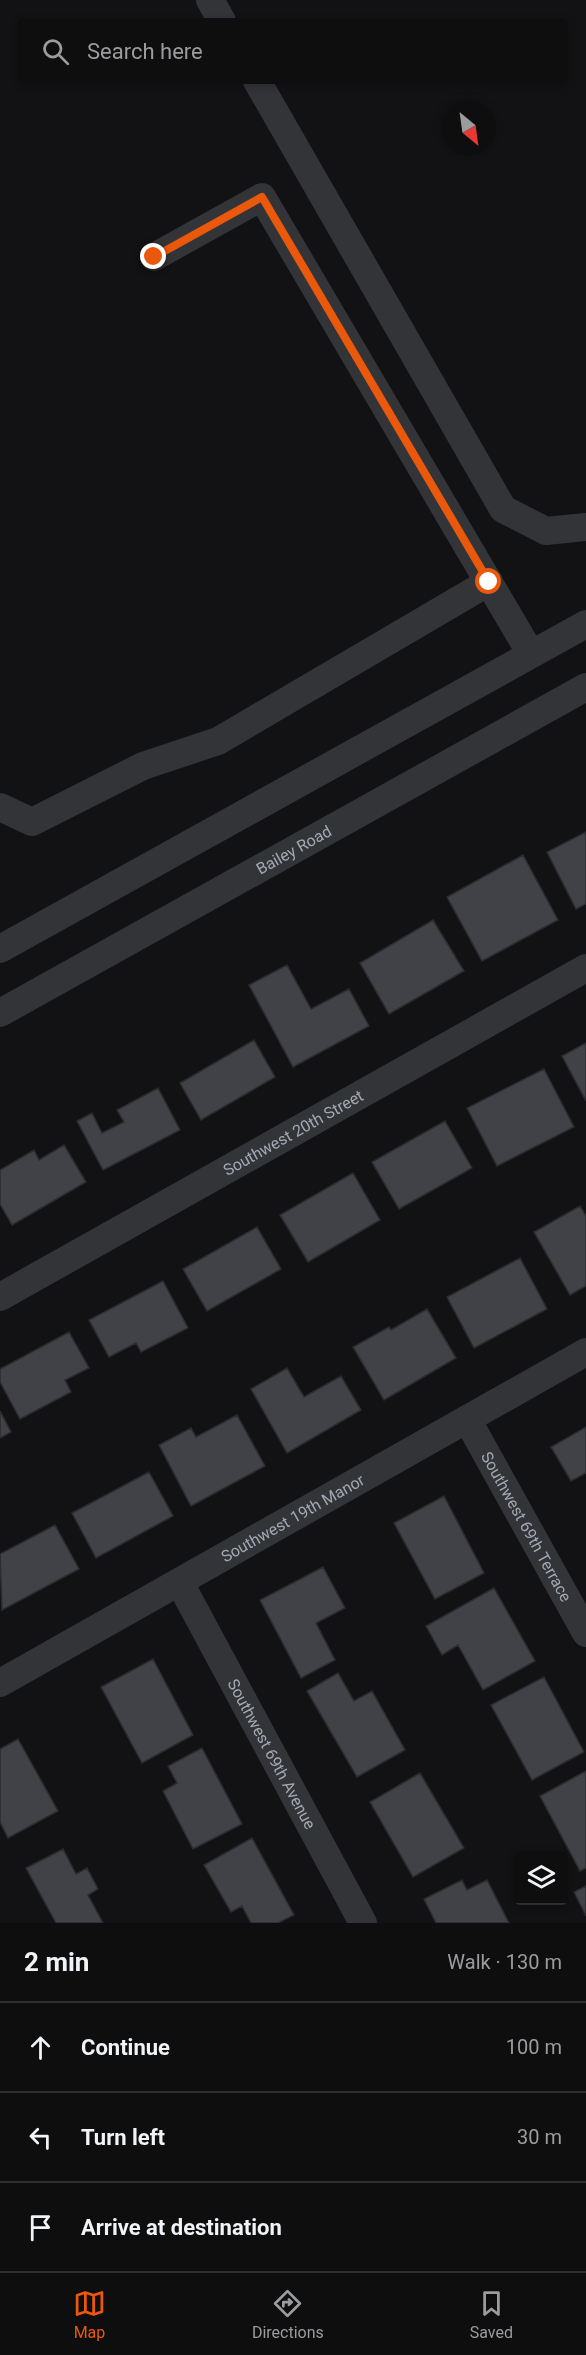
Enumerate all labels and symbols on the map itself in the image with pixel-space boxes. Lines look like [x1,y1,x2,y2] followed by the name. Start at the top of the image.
[442,102,496,156] north arrow
[140,243,166,269] route end
[475,568,501,594] route start
[253,822,335,879] street label: Bailey Road
[220,1086,367,1180] street label: Southwest 20th Street
[477,1448,576,1605] street label: Southwest 69th Terrace
[218,1470,368,1566] street label: Southwest 19th Manor
[223,1676,320,1832] street label: Southwest 69th Avenue

